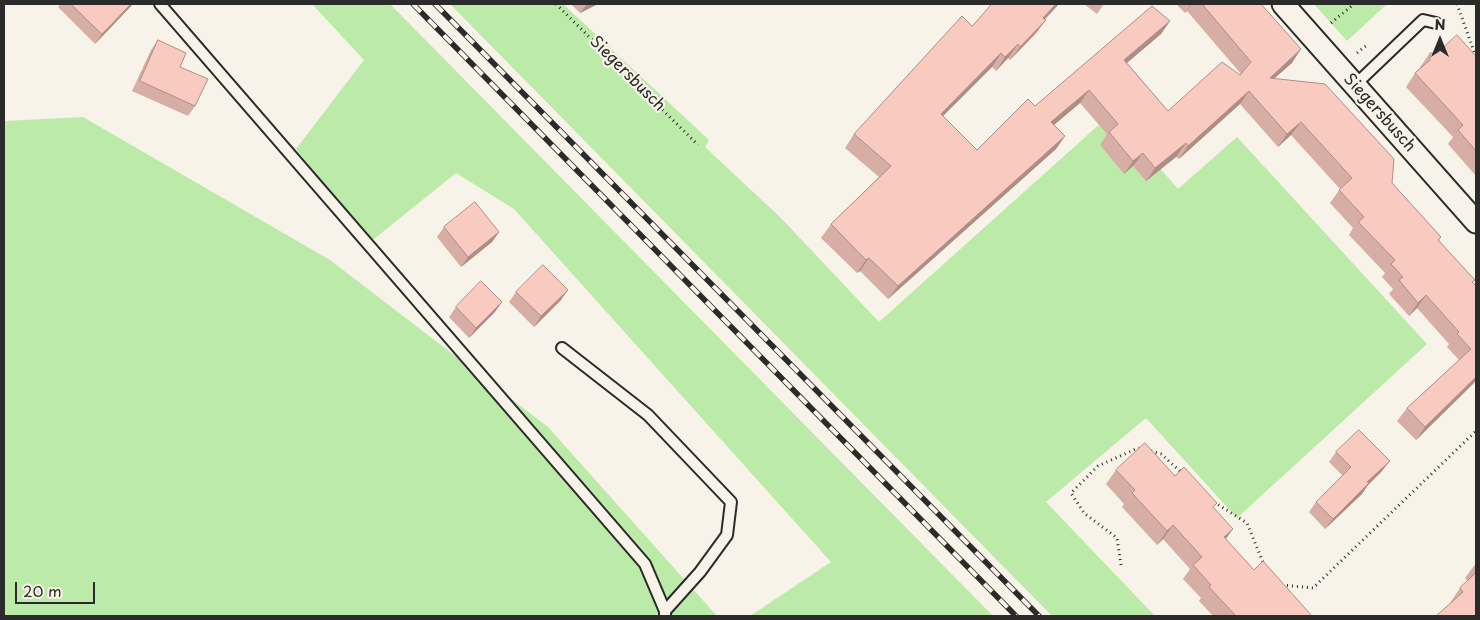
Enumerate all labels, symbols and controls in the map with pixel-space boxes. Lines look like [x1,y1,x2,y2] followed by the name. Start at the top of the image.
[1434,14,1446,35] text: N
[1415,15,1465,65] north arrow
[585,32,669,116] street label: Siegersbusch
[1339,70,1419,156] street label: Siegersbusch
[18,572,98,604] scale bar
[23,579,62,602] text: 20 m

